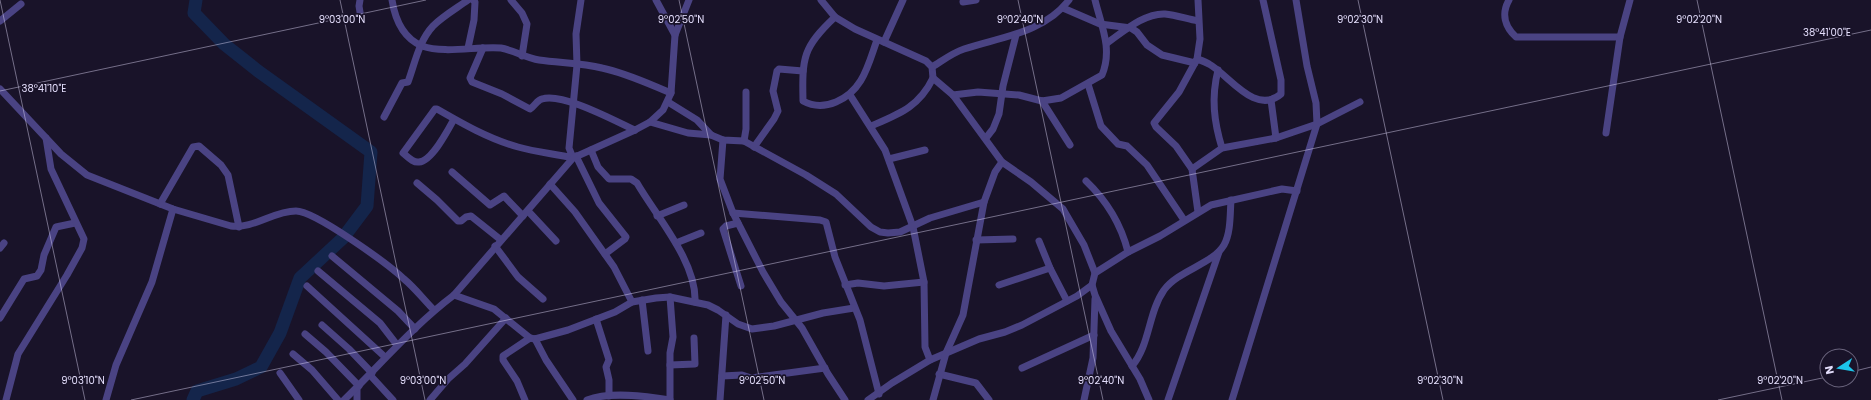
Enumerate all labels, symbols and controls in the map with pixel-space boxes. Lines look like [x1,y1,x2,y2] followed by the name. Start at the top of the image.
[319,12,365,27] text: 9°03'00"N
[658,12,704,27] text: 9°02'50"N
[997,12,1043,27] text: 9°02'40"N
[1337,12,1383,27] text: 9°02'30"N
[1676,12,1722,27] text: 9°02'20"N
[1803,25,1851,40] text: 38°41'00"E
[22,81,66,96] text: 38°41'10"E
[1819,348,1859,388] north arrow
[1821,364,1838,376] text: N
[61,373,105,388] text: 9°03'10"N
[400,373,446,388] text: 9°03'00"N
[739,373,785,388] text: 9°02'50"N
[1078,373,1124,388] text: 9°02'40"N
[1417,373,1463,388] text: 9°02'30"N
[1757,373,1803,388] text: 9°02'20"N

